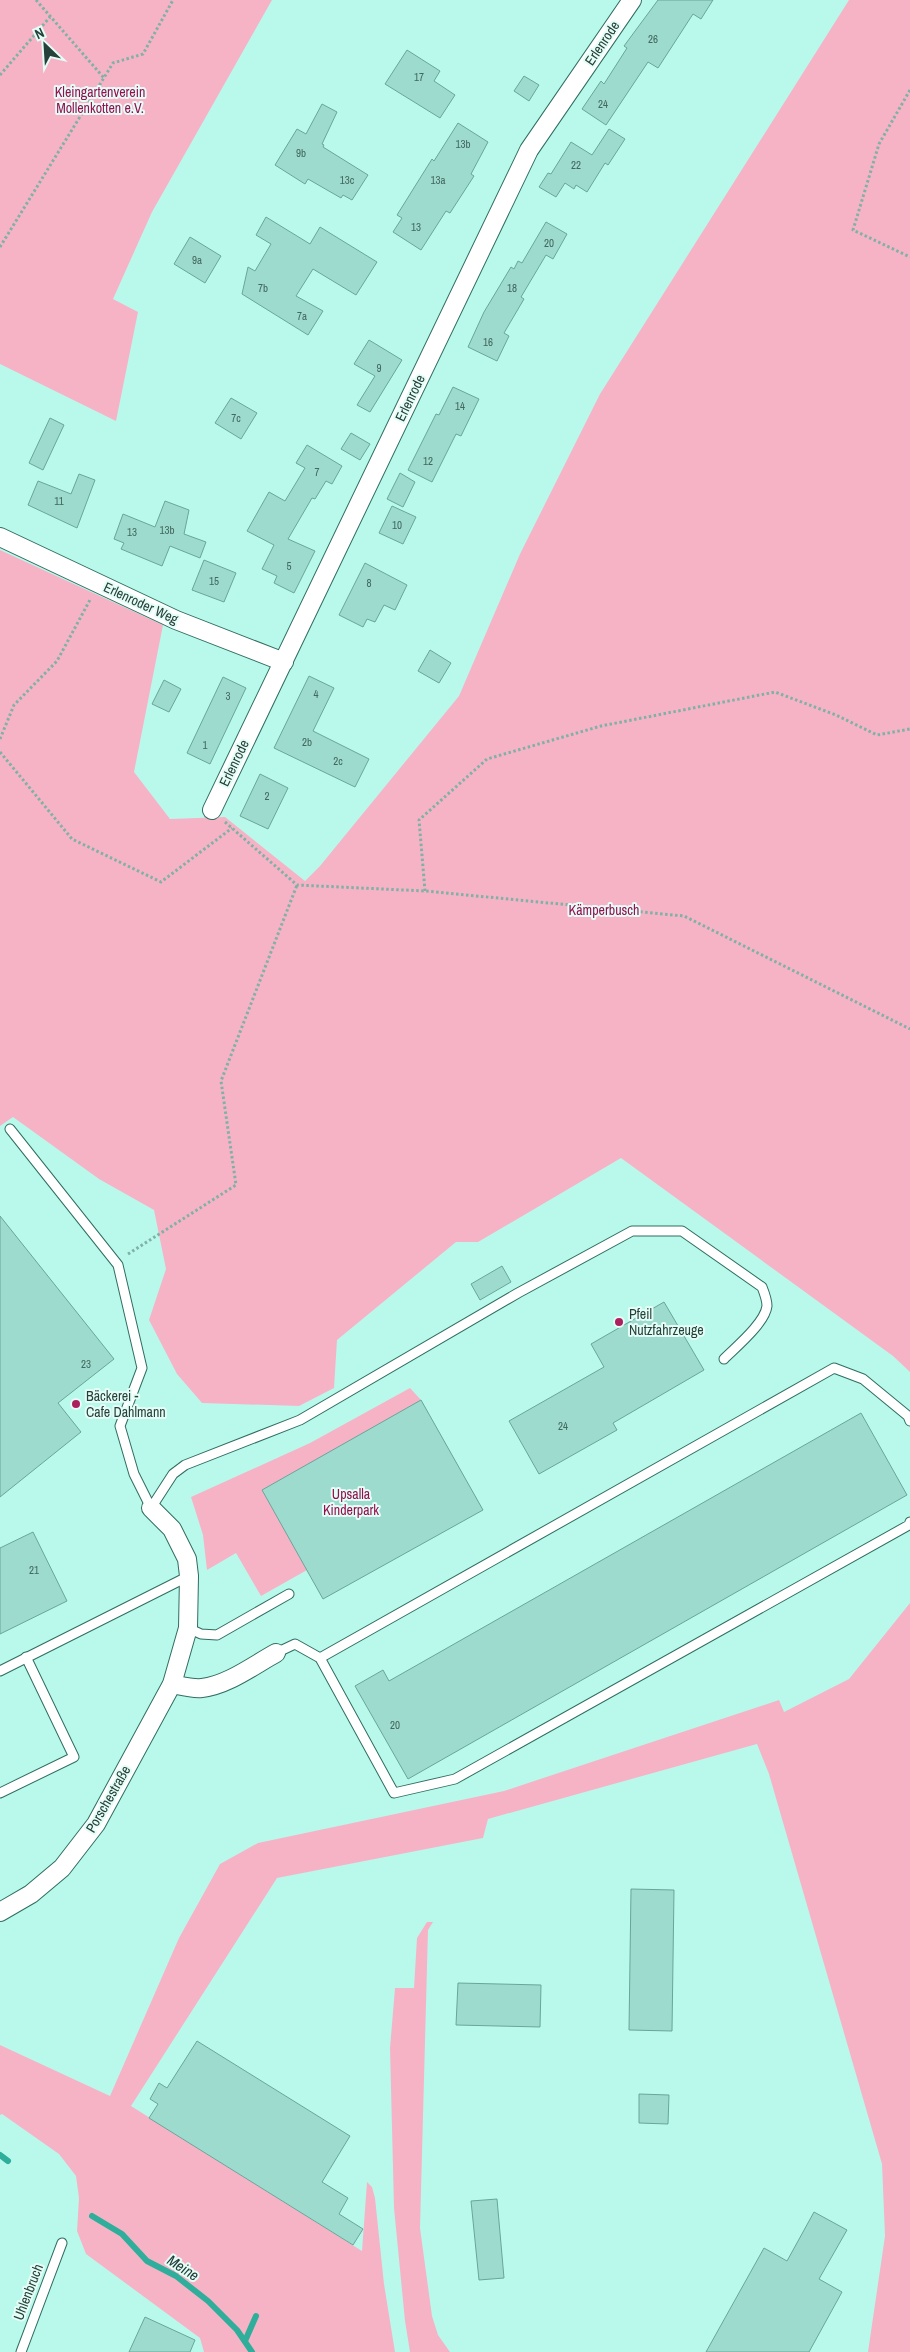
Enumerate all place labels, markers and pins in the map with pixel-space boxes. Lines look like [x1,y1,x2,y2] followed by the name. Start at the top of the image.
[629,1305,704,1339] place label: Pfeil Nutzfahrzeuge
[613,1316,625,1328] marker: Pfeil Nutzfahrzeuge
[86,1387,166,1421] place label: Bäckerei - Cafe Dahlmann
[70,1398,82,1410] marker: Bäckerei - Cafe Dahlmann

